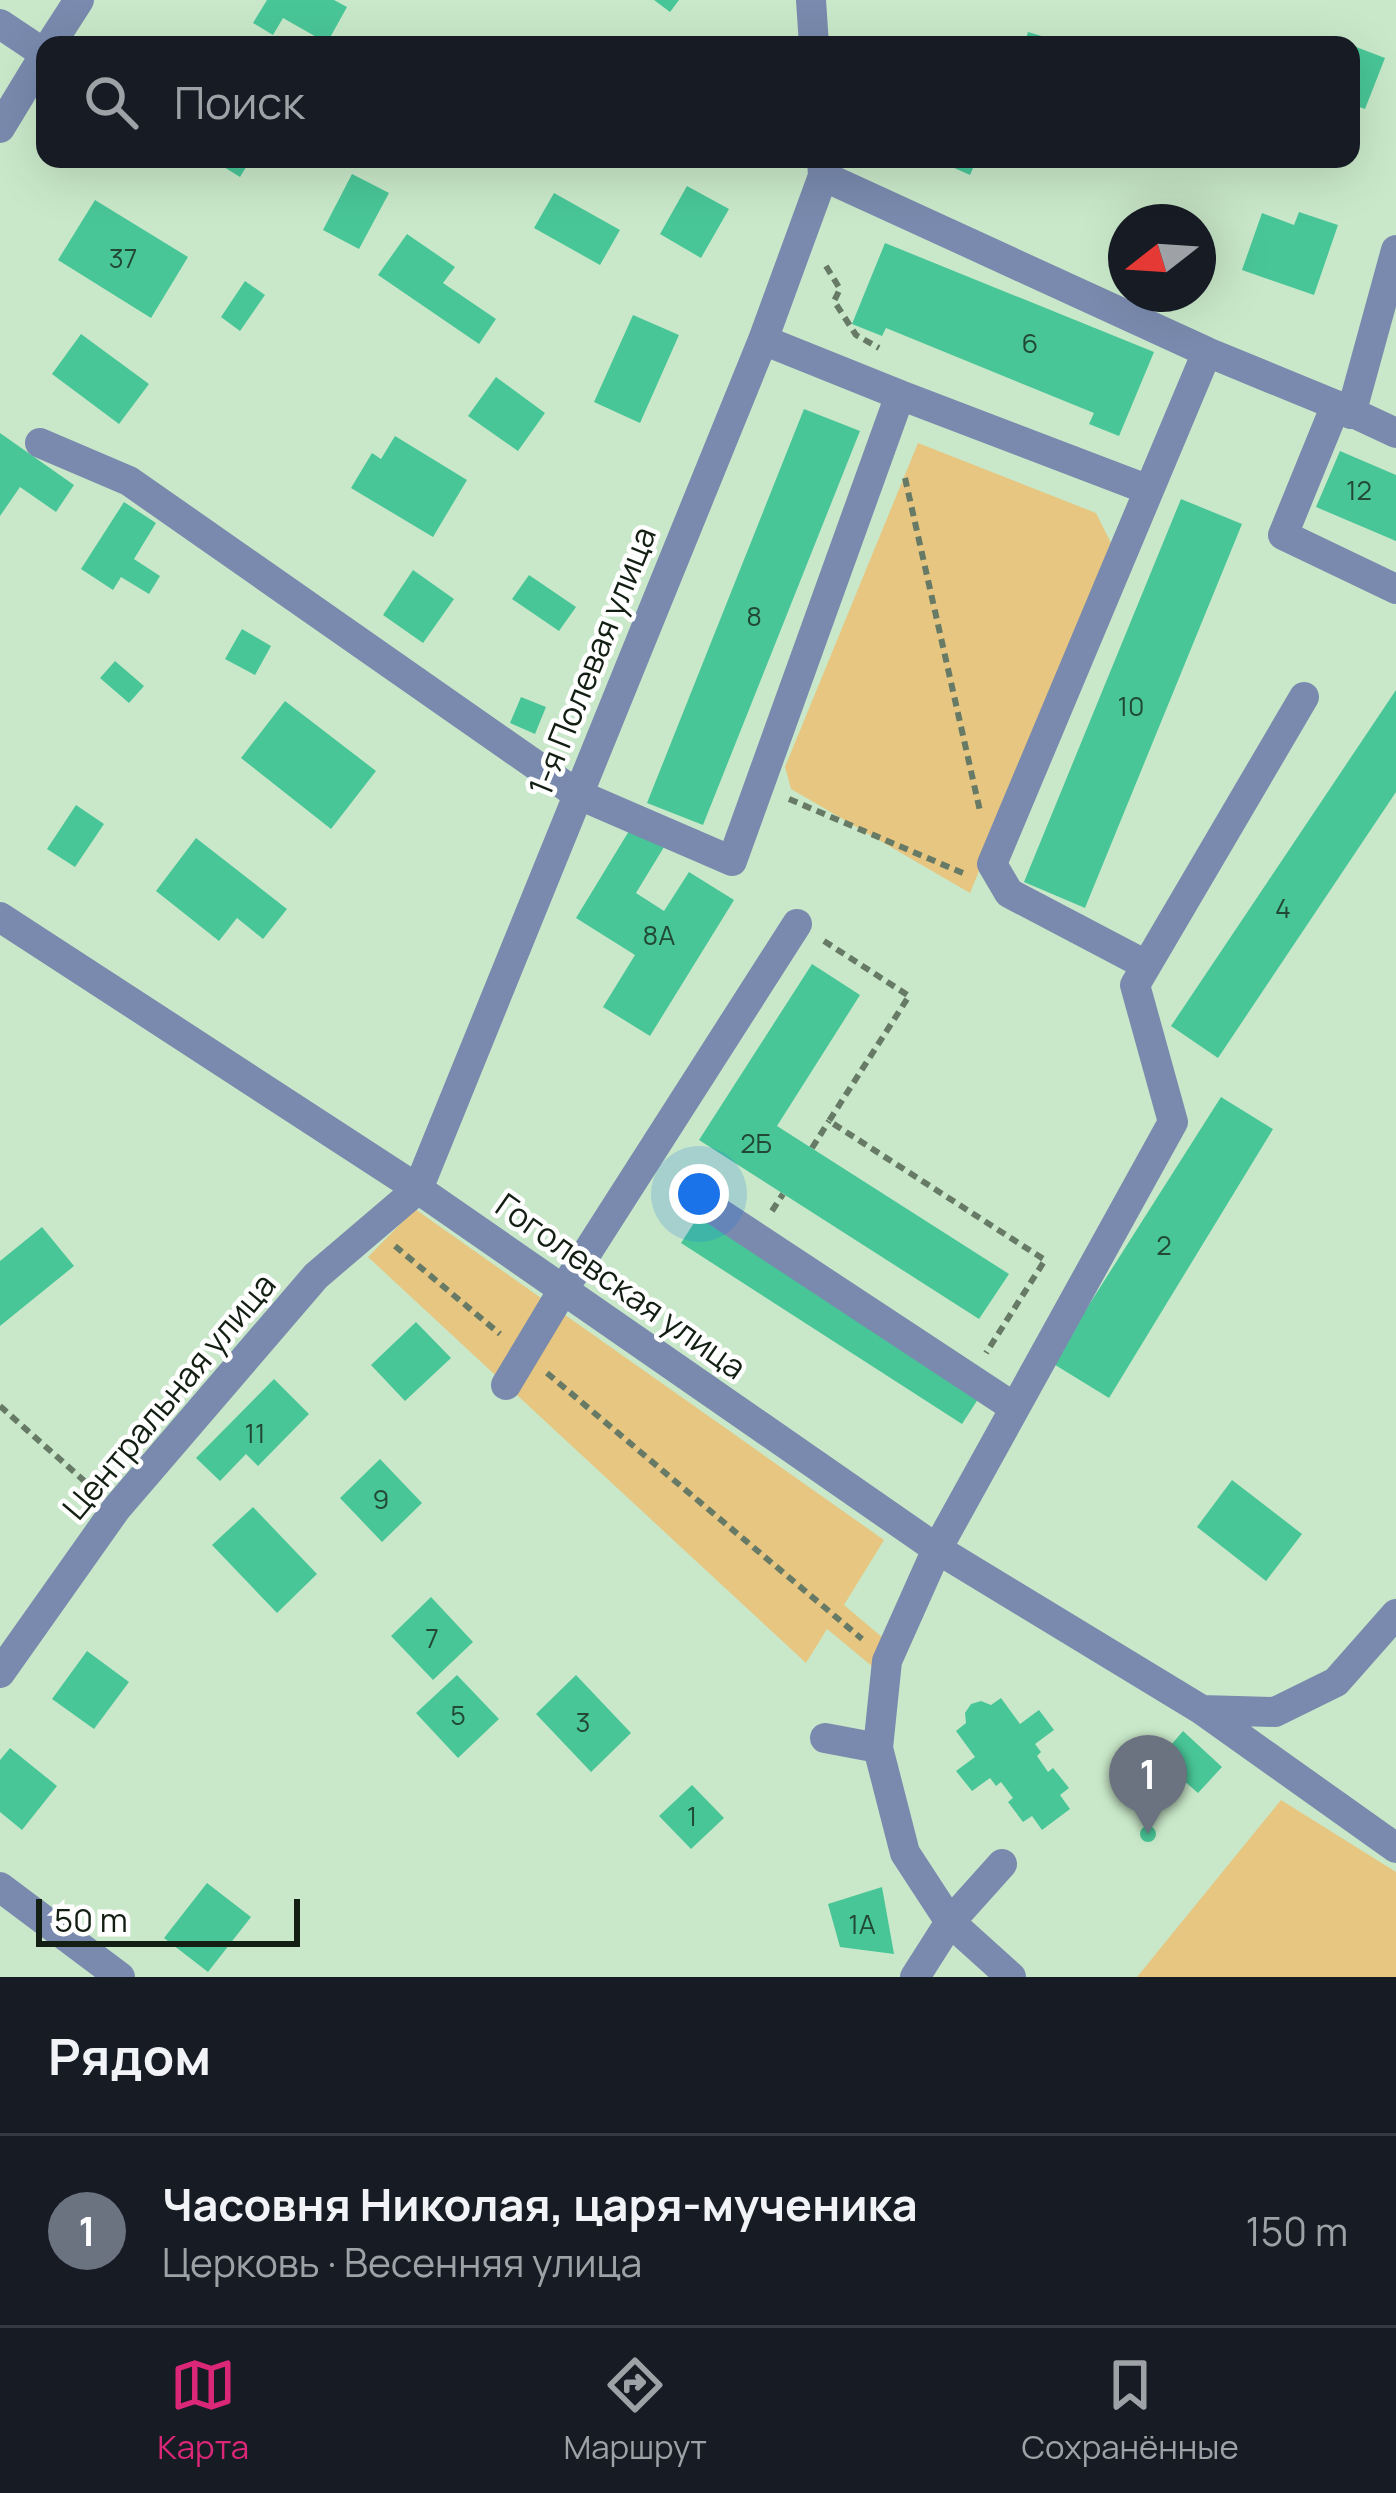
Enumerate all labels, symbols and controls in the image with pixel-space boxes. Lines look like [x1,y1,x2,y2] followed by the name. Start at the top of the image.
[36,36,1360,168] search box
[78,69,144,135] icon: search
[174,71,305,133] text: Поиск
[1108,204,1216,312] north arrow
[109,239,137,276] house number: 37
[1022,324,1038,361] house number: 6
[1346,471,1372,508] house number: 12
[517,520,666,802] street label: 1-я Полевая улица
[746,597,762,634] house number: 8
[1118,687,1145,724] house number: 10
[1275,889,1291,926] house number: 4
[643,916,675,953] house number: 8А
[740,1124,772,1161] house number: 2Б
[669,1164,729,1224] your location
[487,1182,755,1389] street label: Гоголевская улица
[1156,1226,1172,1263] house number: 2
[52,1263,285,1529] street label: Центральная улица
[244,1414,266,1451] house number: 11
[373,1480,389,1517] house number: 9
[425,1619,439,1656] house number: 7
[450,1696,466,1733] house number: 5
[576,1703,590,1740] house number: 3
[1109,1735,1187,1834] pin: 1
[687,1797,697,1834] house number: 1
[36,1893,300,1946] scale bar
[54,1897,128,1942] text: 50 m
[848,1905,876,1942] house number: 1А
[48,2021,211,2090] text: Рядом
[162,2173,918,2235] text: Часовня Николая, царя-мученика
[78,2204,96,2258] text: 1
[1246,2204,1348,2258] text: 150 m
[162,2235,642,2289] text: Церковь · Весенняя улица
[157,2352,249,2469] tab: Карта
[563,2352,707,2469] tab: Маршрут
[1022,2352,1239,2469] tab: Сохранённые

